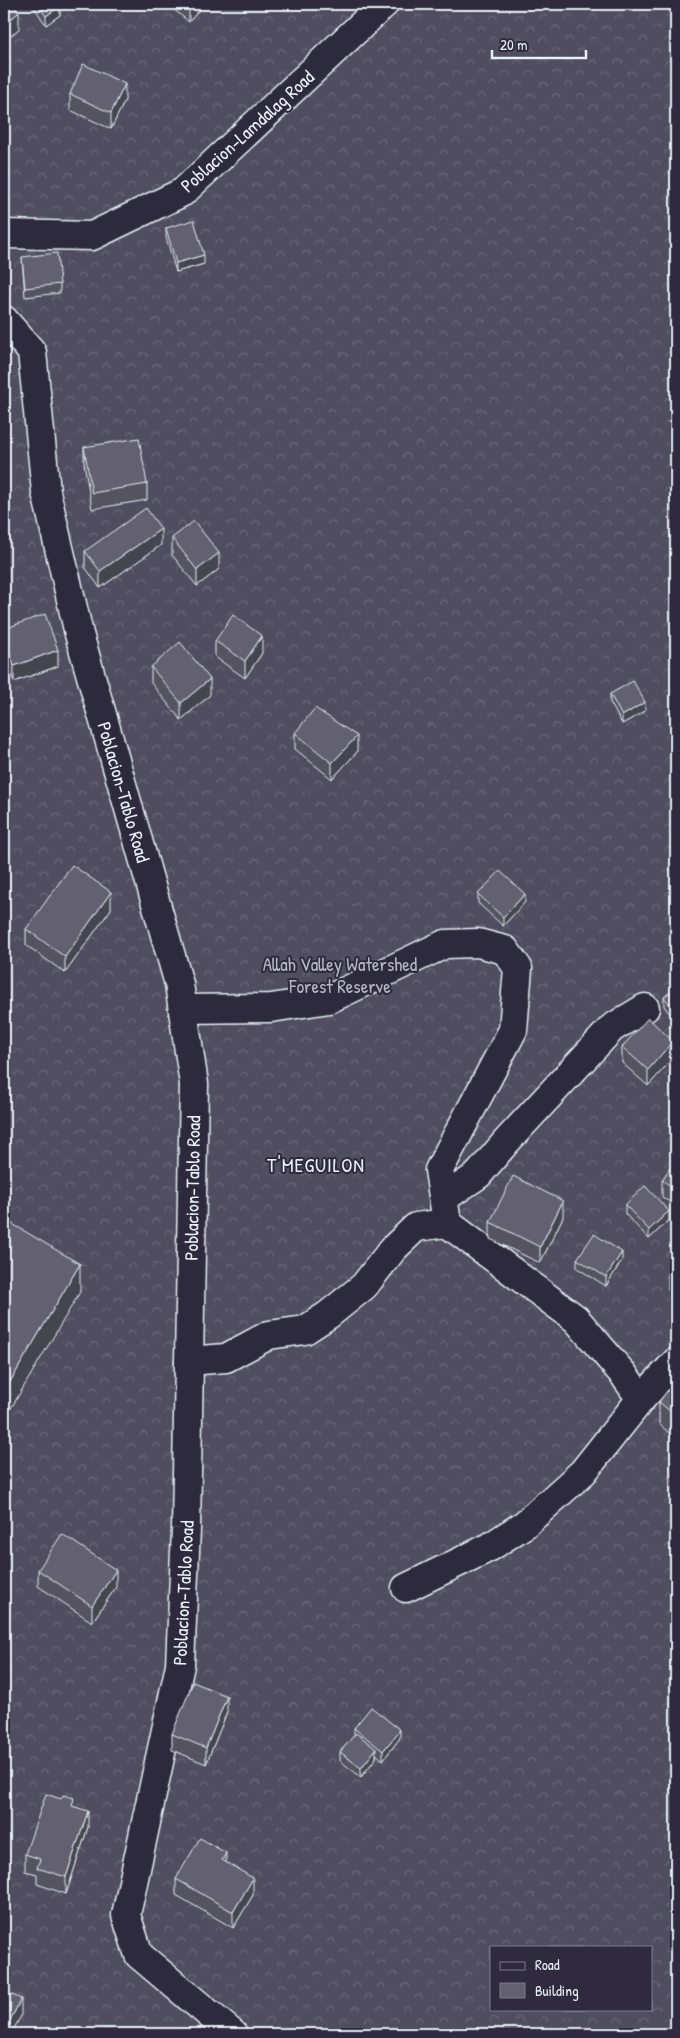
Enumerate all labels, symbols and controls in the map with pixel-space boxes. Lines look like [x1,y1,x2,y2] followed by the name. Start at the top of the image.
[492,28,586,60] scale bar
[500,34,527,55] text: 20 m
[175,64,320,198] street label: Poblacion-Lamdalag Road
[92,719,157,866] street label: Poblacion-Tablo Road
[263,951,418,999] park label: Allah Valley Watershed Forest Reserve
[178,1115,206,1261] street label: Poblacion-Tablo Road
[267,1151,365,1178] district label: T'MEGUILON
[166,1519,200,1666] street label: Poblacion-Tablo Road
[490,1946,652,2010] legend
[535,1954,560,1975] text: Road
[535,1980,579,2001] text: Building

